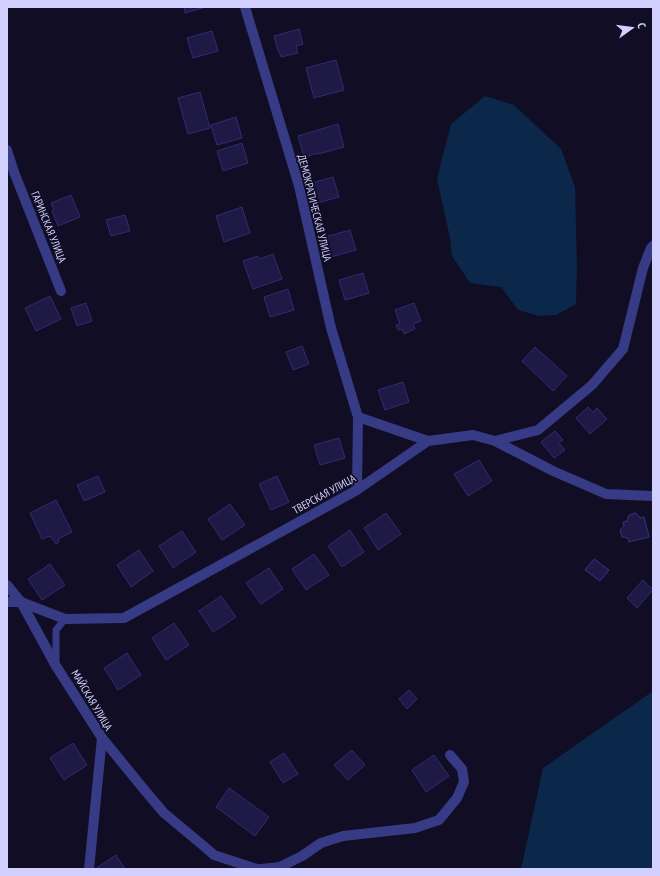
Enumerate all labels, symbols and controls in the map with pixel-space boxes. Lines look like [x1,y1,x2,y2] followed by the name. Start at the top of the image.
[612,8,652,48] north arrow
[634,21,649,30] text: С
[295,153,335,264] street label: ДЕМОКРАТИЧЕСКАЯ УЛИЦА
[28,189,70,265] street label: ГАРИНСКАЯ УЛИЦА
[290,471,359,517] street label: ТВЕРСКАЯ УЛИЦА
[68,667,116,734] street label: МАЙСКАЯ УЛИЦА

